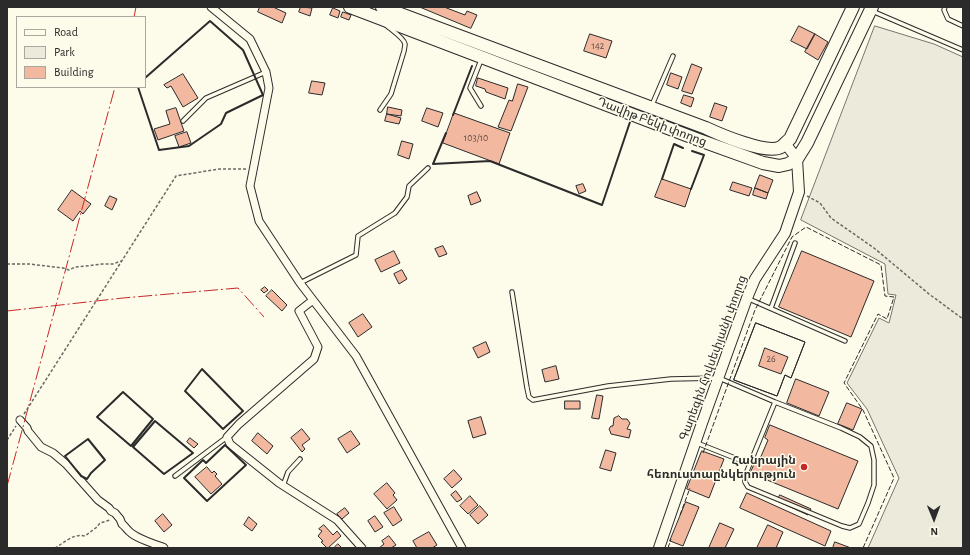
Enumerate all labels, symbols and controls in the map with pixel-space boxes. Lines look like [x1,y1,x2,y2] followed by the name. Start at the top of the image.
[16,16,146,88] legend
[54,26,78,38] text: Road
[592,40,604,52] house number: 142
[54,46,75,58] text: Park
[54,66,94,78] text: Building
[595,94,709,150] street label: Դավիթ Բեկի փողոց
[464,132,488,144] house number: 103/10
[676,273,750,443] street label: Գարեգին Հովսեփյանի փողոց
[766,353,776,365] house number: 26
[647,453,796,481] place label: Հանրային հեռուստաընկերություն
[799,462,809,472] marker: Հանրային հեռուստաընկերություն
[914,499,954,539] north arrow
[930,526,938,537] text: N

